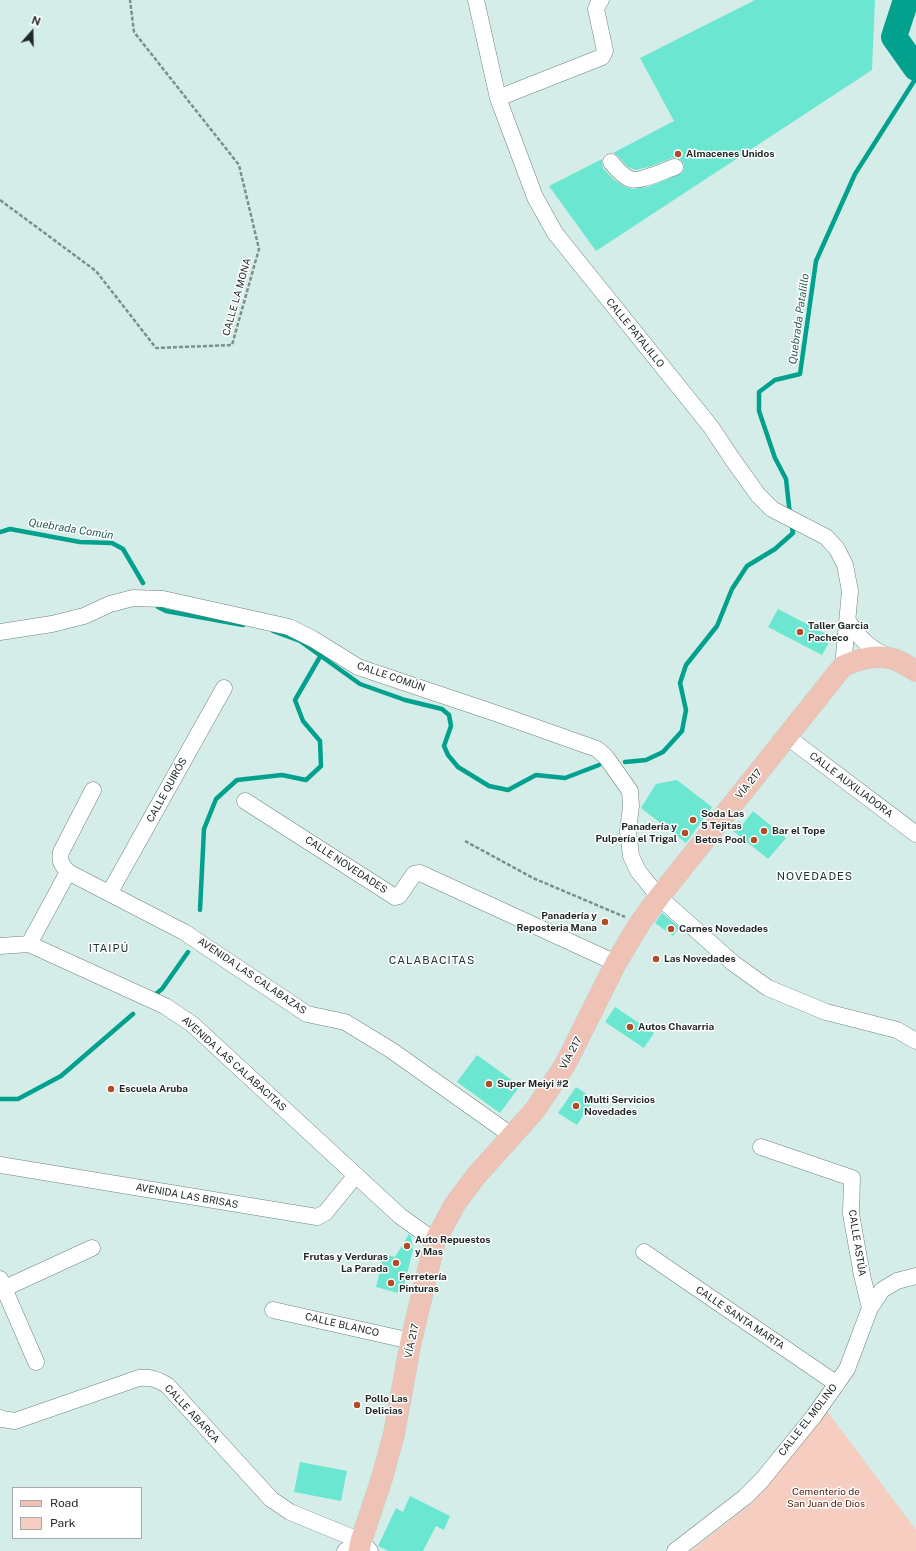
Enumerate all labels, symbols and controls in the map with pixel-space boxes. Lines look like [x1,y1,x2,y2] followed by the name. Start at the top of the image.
[12,12,52,52] north arrow
[30,14,42,28] text: N
[686,148,774,160] place label: Almacenes Unidos
[673,149,683,159] marker: Almacenes Unidos
[220,257,254,337] street label: CALLE LA MONA
[786,273,812,365] water label: Quebrada Patalillo
[603,296,667,370] street label: CALLE PATALILLO
[28,516,114,542] water label: Quebrada Común
[808,620,869,644] place label: Taller Garcia Pacheco
[795,627,805,637] marker: Taller Garcia Pacheco
[355,660,427,694] street label: CALLE COMÚN
[807,750,895,820] street label: CALLE AUXILIADORA
[144,756,190,824] street label: CALLE QUIRÓS
[733,767,765,801] street label: VÍA 217
[701,808,744,832] place label: Soda Las 5 Tejitas
[688,815,698,825] marker: Soda Las 5 Tejitas
[596,821,677,844] place label: Panadería y Pulpería el Trigal
[772,825,825,837] place label: Bar el Tope
[759,826,769,836] marker: Bar el Tope
[680,828,690,838] marker: Panadería y Pulpería el Trigal
[303,834,389,896] street label: CALLE NOVEDADES
[695,834,746,846] place label: Betos Pool
[749,835,759,845] marker: Betos Pool
[777,870,853,884] district label: NOVEDADES
[517,910,597,934] place label: Panadería y Reposteria Mana
[600,917,610,927] marker: Panadería y Reposteria Mana
[679,923,768,935] place label: Carnes Novedades
[666,924,676,934] marker: Carnes Novedades
[195,935,309,1017] street label: AVENIDA LAS CALABAZAS
[89,942,129,956] district label: ITAIPÚ
[664,953,736,965] place label: Las Novedades
[389,954,475,968] district label: CALABACITAS
[651,954,661,964] marker: Las Novedades
[179,1014,289,1114] street label: AVENIDA LAS CALABACITAS
[638,1021,714,1033] place label: Autos Chavarria
[625,1022,635,1032] marker: Autos Chavarria
[557,1035,585,1071] street label: VÍA 217
[497,1078,569,1090] place label: Super Meiyi #2
[484,1079,494,1089] marker: Super Meiyi #2
[119,1083,188,1095] place label: Escuela Aruba
[106,1084,116,1094] marker: Escuela Aruba
[584,1094,655,1118] place label: Multi Servicios Novedades
[571,1101,581,1111] marker: Multi Servicios Novedades
[135,1181,239,1211] street label: AVENIDA LAS BRISAS
[846,1209,868,1277] street label: CALLE ASTÚA
[415,1234,491,1258] place label: Auto Repuestos y Mas
[402,1241,412,1251] marker: Auto Repuestos y Mas
[303,1251,388,1274] place label: Frutas y Verduras La Parada
[391,1258,401,1268] marker: Frutas y Verduras La Parada
[399,1271,447,1294] place label: Ferretería Pinturas
[386,1278,396,1288] marker: Ferretería Pinturas
[693,1284,787,1352] street label: CALLE SANTA MARTA
[304,1311,380,1339] street label: CALLE BLANCO
[402,1323,422,1359] street label: VÍA 217
[162,1382,222,1446] street label: CALLE ABARCA
[776,1382,840,1458] street label: CALLE EL MOLINO
[365,1393,408,1416] place label: Pollo Las Delicias
[352,1400,362,1410] marker: Pollo Las Delicias
[787,1486,865,1510] park label: Cementerio de San Juan de Dios
[12,1487,142,1539] legend
[50,1496,78,1510] text: Road
[50,1516,76,1530] text: Park

